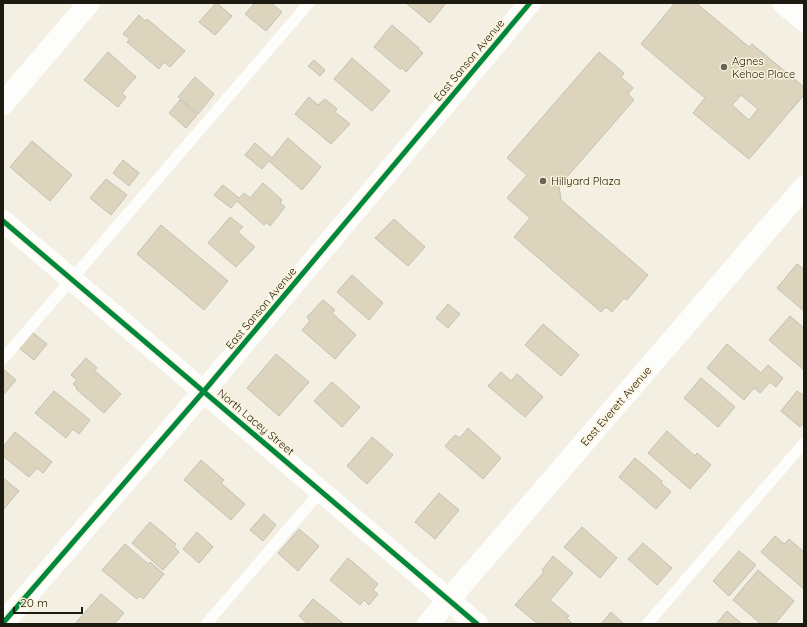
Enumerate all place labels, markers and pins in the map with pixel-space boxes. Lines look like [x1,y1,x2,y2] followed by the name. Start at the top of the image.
[732,54,795,81] place label: Agnes Kehoe Place
[719,62,729,72] marker: Agnes Kehoe Place
[551,174,620,188] place label: Hillyard Plaza
[538,176,548,186] marker: Hillyard Plaza

